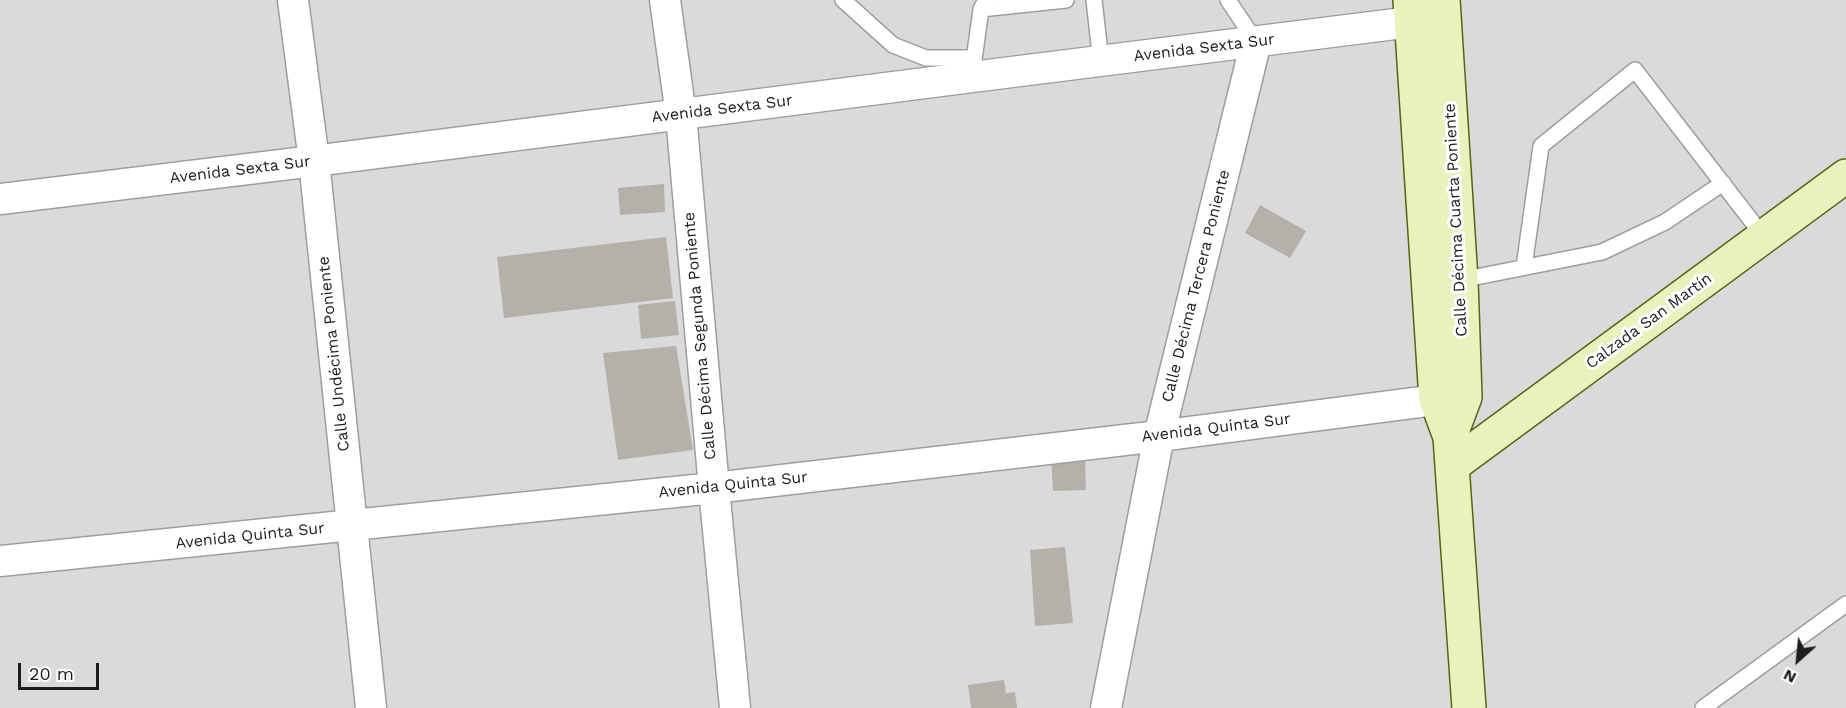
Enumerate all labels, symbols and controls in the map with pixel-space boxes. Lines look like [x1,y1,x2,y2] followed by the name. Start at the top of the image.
[1132,30,1276,66] street label: Avenida Sexta Sur
[650,91,794,127] street label: Avenida Sexta Sur
[1440,103,1472,337] street label: Calle Décima Cuarta Poniente
[168,152,312,188] street label: Avenida Sexta Sur
[1158,168,1234,404] street label: Calle Décima Tercera Poniente
[680,211,720,461] street label: Calle Décima Segunda Poniente
[314,255,354,453] street label: Calle Undécima Poniente
[1582,269,1716,373] street label: Calzada San Martín
[1140,409,1292,447] street label: Avenida Quinta Sur
[657,468,809,502] street label: Avenida Quinta Sur
[174,519,326,553] street label: Avenida Quinta Sur
[1768,630,1828,690] north arrow
[21,651,102,689] scale bar
[29,663,74,684] text: 20 m
[1780,665,1799,688] text: N

